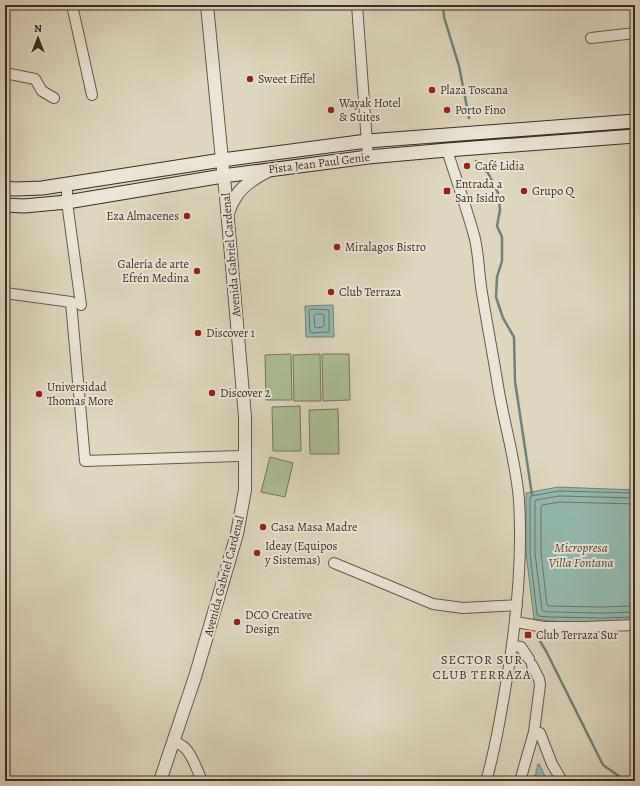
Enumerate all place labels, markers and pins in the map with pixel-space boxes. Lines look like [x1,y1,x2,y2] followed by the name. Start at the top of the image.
[258,71,315,87] place label: Sweet Eiffel
[245,74,255,84] marker: Sweet Eiffel
[440,82,508,98] place label: Plaza Toscana
[427,85,437,95] marker: Plaza Toscana
[338,95,401,125] place label: Wayak Hotel & Suites
[455,102,506,118] place label: Porto Fino
[326,105,336,115] marker: Wayak Hotel & Suites
[442,105,452,115] marker: Porto Fino
[475,158,525,174] place label: Café Lidia
[462,161,472,171] marker: Café Lidia
[455,176,505,206] place label: Entrada a San Isidro
[532,183,576,199] place label: Grupo Q
[442,186,452,196] marker: Entrada a San Isidro
[519,186,529,196] marker: Grupo Q
[106,208,179,224] place label: Eza Almacenes
[182,211,192,221] marker: Eza Almacenes
[345,239,426,255] place label: Miralagos Bistro
[332,242,342,252] marker: Miralagos Bistro
[118,256,189,286] place label: Galería de arte Efrén Medina
[192,266,202,276] marker: Galería de arte Efrén Medina
[339,284,402,300] place label: Club Terraza
[326,287,336,297] marker: Club Terraza
[206,325,255,341] place label: Discover 1
[193,328,203,338] marker: Discover 1
[47,379,113,409] place label: Universidad Thomas More
[220,385,271,401] place label: Discover 2
[207,388,217,398] marker: Discover 2
[34,389,44,399] marker: Universidad Thomas More
[271,519,357,535] place label: Casa Masa Madre
[258,522,268,532] marker: Casa Masa Madre
[264,538,337,568] place label: Ideay (Equipos y Sistemas)
[252,548,262,558] marker: Ideay (Equipos y Sistemas)
[245,607,312,637] place label: DCO Creative Design
[232,617,242,627] marker: DCO Creative Design
[536,627,619,643] place label: Club Terraza Sur
[523,630,533,640] marker: Club Terraza Sur

